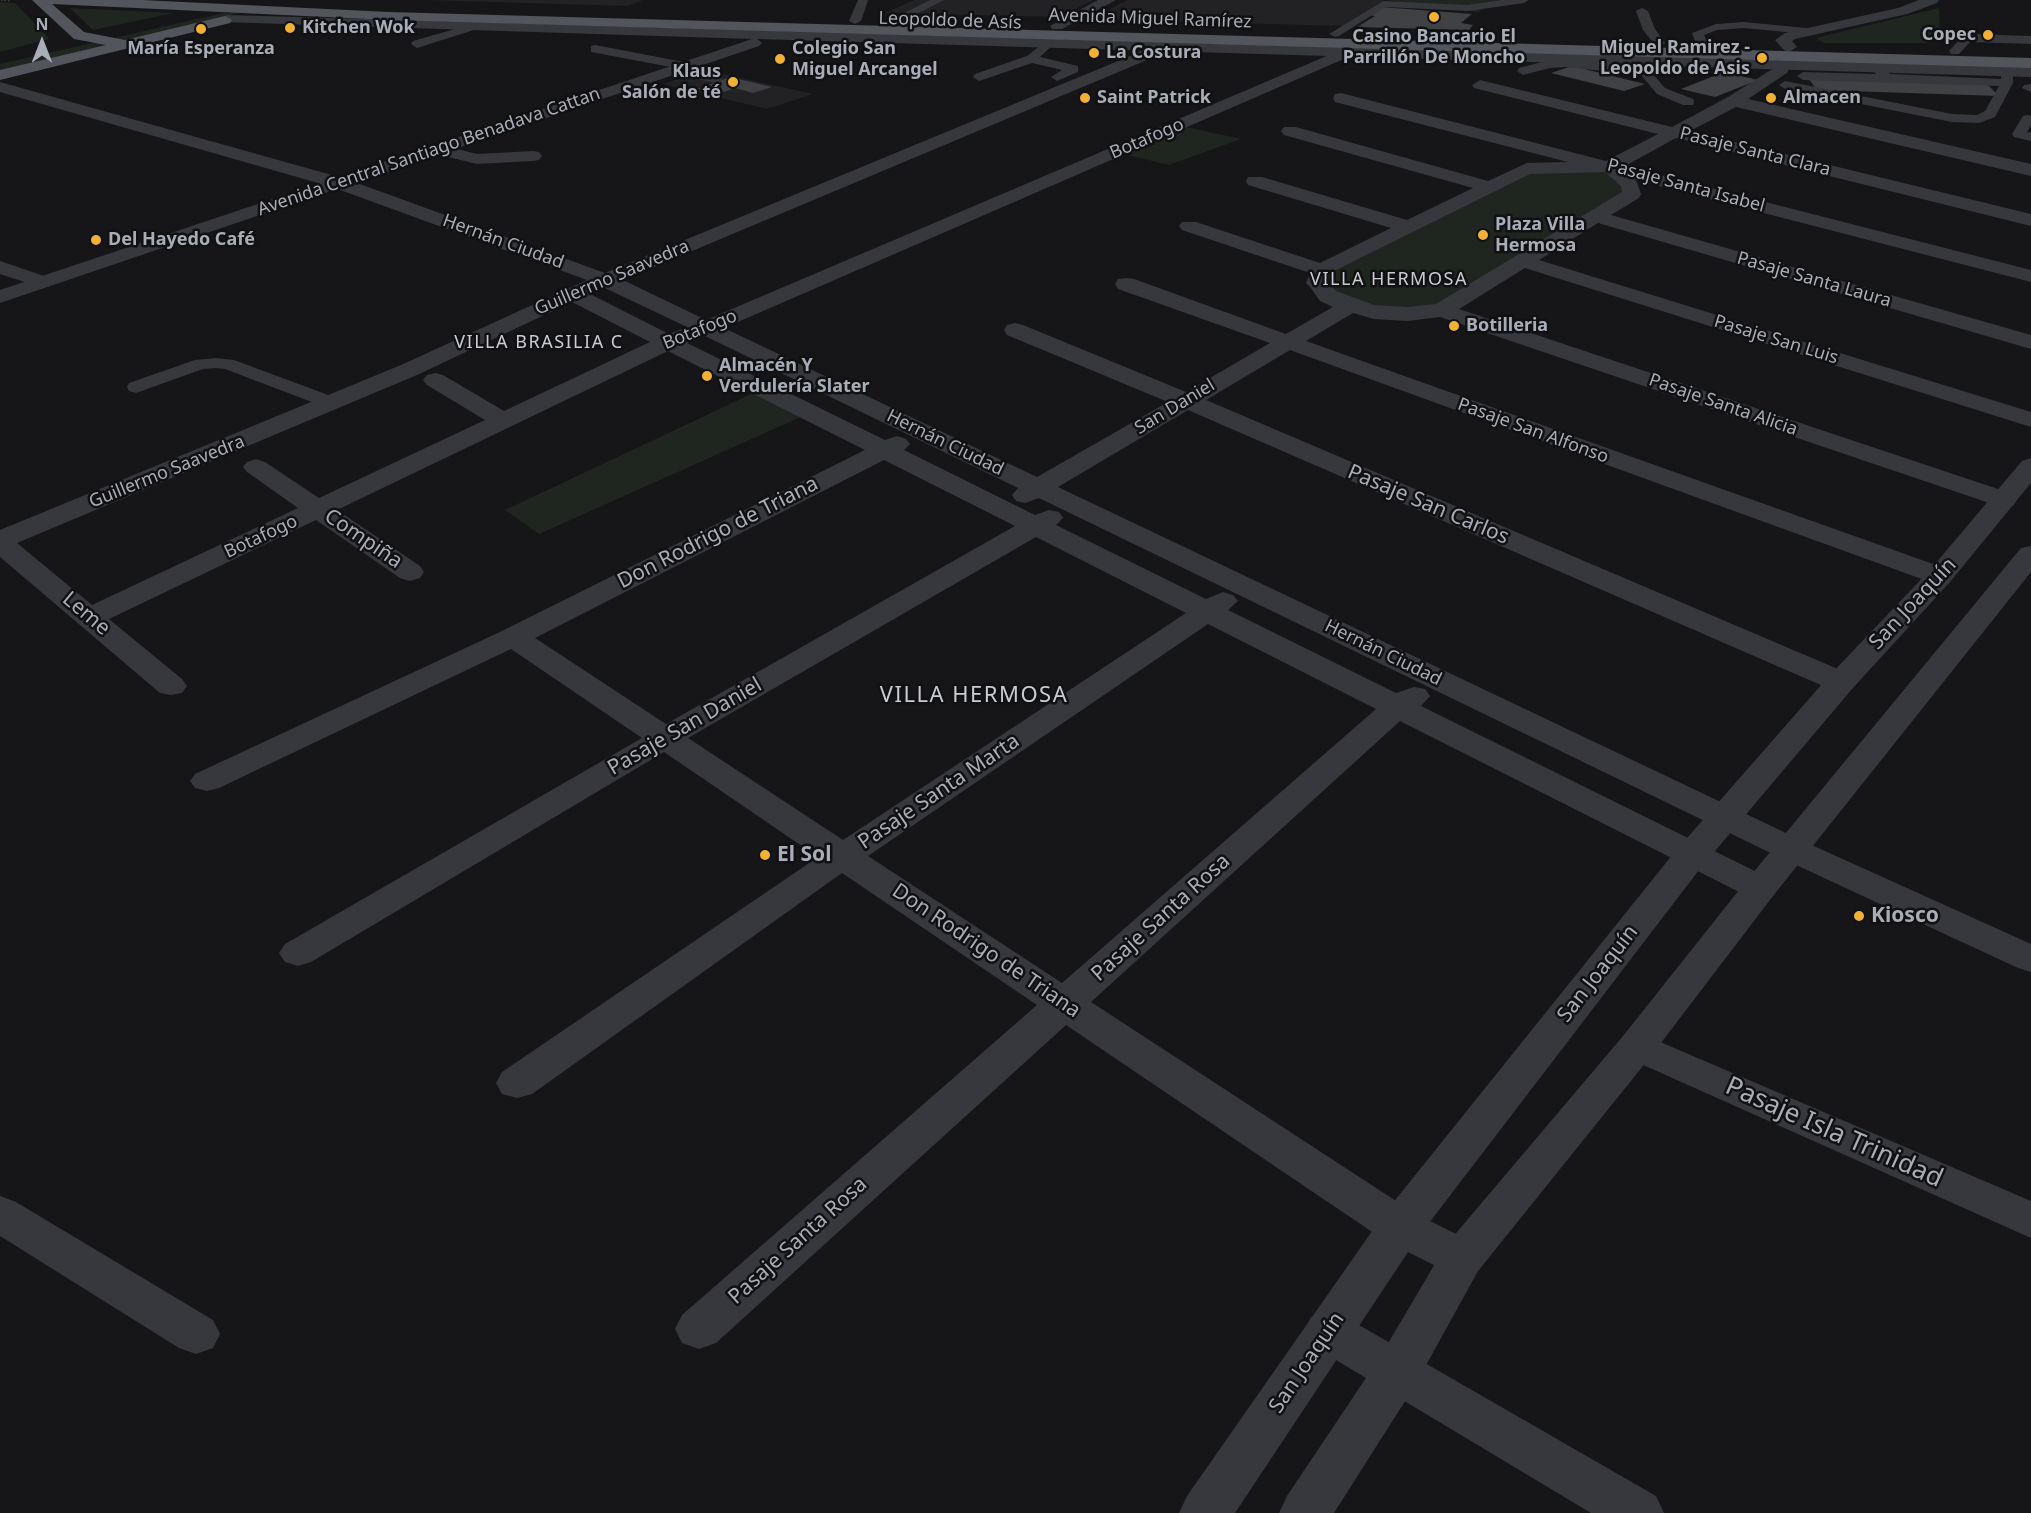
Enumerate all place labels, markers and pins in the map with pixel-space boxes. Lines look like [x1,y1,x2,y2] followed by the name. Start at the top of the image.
[1427,10,1441,24] marker: Casino Bancario El Parrillón De Moncho
[302,17,415,39] place label: Kitchen Wok
[283,21,297,35] marker: Kitchen Wok
[194,22,208,36] marker: María Esperanza
[1922,24,1976,46] place label: Copec
[1343,26,1525,68] place label: Casino Bancario El Parrillón De Moncho
[1981,28,1995,42] marker: Copec
[1600,37,1750,80] place label: Miguel Ramirez - Leopoldo de Asis
[127,38,275,60] place label: María Esperanza
[792,38,938,80] place label: Colegio San Miguel Arcangel
[1106,42,1201,64] place label: La Costura
[1087,46,1101,60] marker: La Costura
[1755,51,1769,65] marker: Miguel Ramirez - Leopoldo de Asis
[773,52,787,66] marker: Colegio San Miguel Arcangel
[622,61,721,104] place label: Klaus Salón de té
[726,75,740,89] marker: Klaus Salón de té
[1097,87,1211,109] place label: Saint Patrick
[1783,87,1861,109] place label: Almacen
[1078,91,1092,105] marker: Saint Patrick
[1764,91,1778,105] marker: Almacen
[1495,214,1585,256] place label: Plaza Villa Hermosa
[1476,228,1490,242] marker: Plaza Villa Hermosa
[108,229,255,251] place label: Del Hayedo Café
[89,233,103,247] marker: Del Hayedo Café
[1466,315,1548,337] place label: Botilleria
[1447,319,1461,333] marker: Botilleria
[719,355,870,398] place label: Almacén Y Verdulería Slater
[700,369,714,383] marker: Almacén Y Verdulería Slater
[777,842,831,868] place label: El Sol
[758,848,772,862] marker: El Sol
[1871,903,1939,929] place label: Kiosco
[1852,909,1866,923] marker: Kiosco

